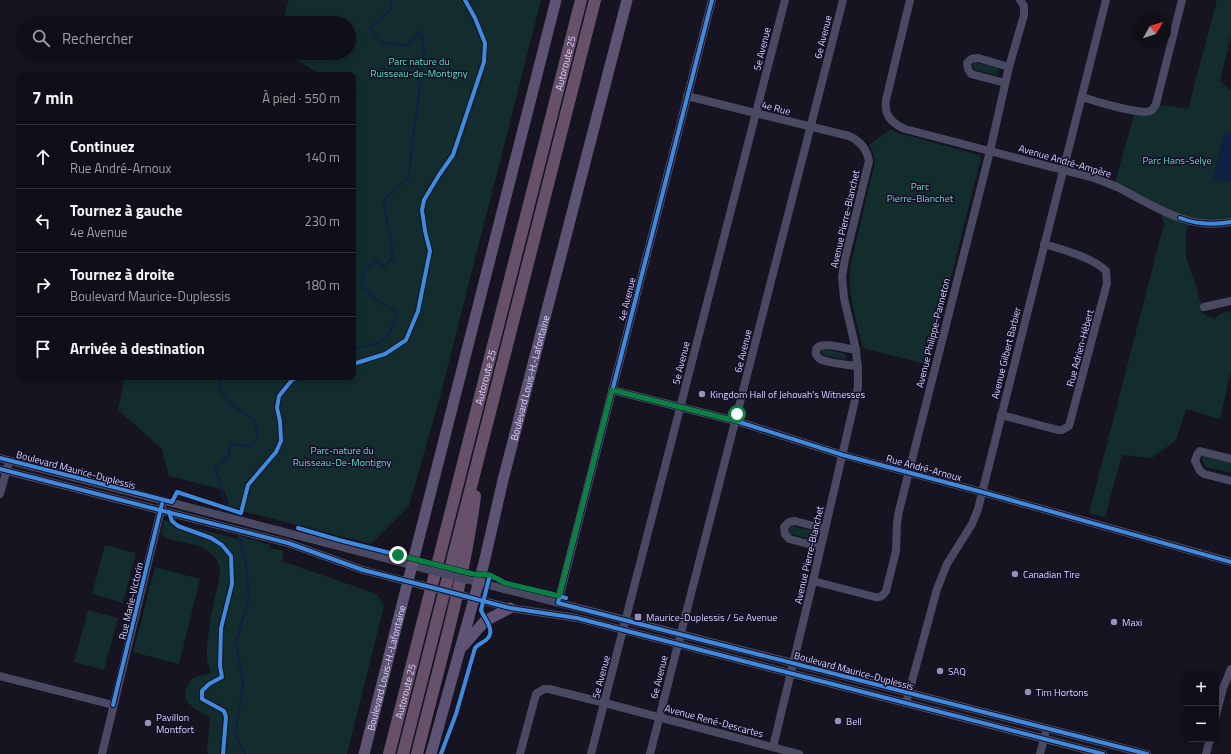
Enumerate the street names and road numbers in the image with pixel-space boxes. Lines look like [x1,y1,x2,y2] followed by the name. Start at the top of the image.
[810,14,836,60] street label: 6e Avenue
[749,26,775,72] street label: 5e Avenue
[551,34,579,92] street label: Autoroute 25
[760,97,792,119] street label: 4e Rue
[1017,141,1113,181] street label: Avenue André-Ampère
[826,168,864,269] street label: Avenue Pierre-Blanchet
[614,276,640,322] street label: 4e Avenue
[912,277,954,389] street label: Avenue Philippe-Panneton
[987,305,1025,401] street label: Avenue Gilbert Barbier
[1062,307,1098,388] street label: Rue Adrien-Hébert
[506,313,553,442] street label: Boulevard Louis-H.-Lafontaine
[730,328,756,374] street label: 6e Avenue
[668,340,694,386] street label: 5e Avenue
[471,348,499,406] street label: Autoroute 25
[15,447,138,493] street label: Boulevard Maurice-Duplessis
[884,451,964,485] street label: Rue André-Arnoux
[790,504,828,605] street label: Avenue Pierre-Blanchet
[115,561,147,641] street label: Rue Marie-Victorin
[363,603,409,732] street label: Boulevard Louis-H.-Lafontaine
[793,648,916,694] street label: Boulevard Maurice-Duplessis
[588,654,614,700] street label: 5e Avenue
[646,654,672,700] street label: 6e Avenue
[391,662,419,720] street label: Autoroute 25
[663,701,765,741] street label: Avenue René-Descartes

